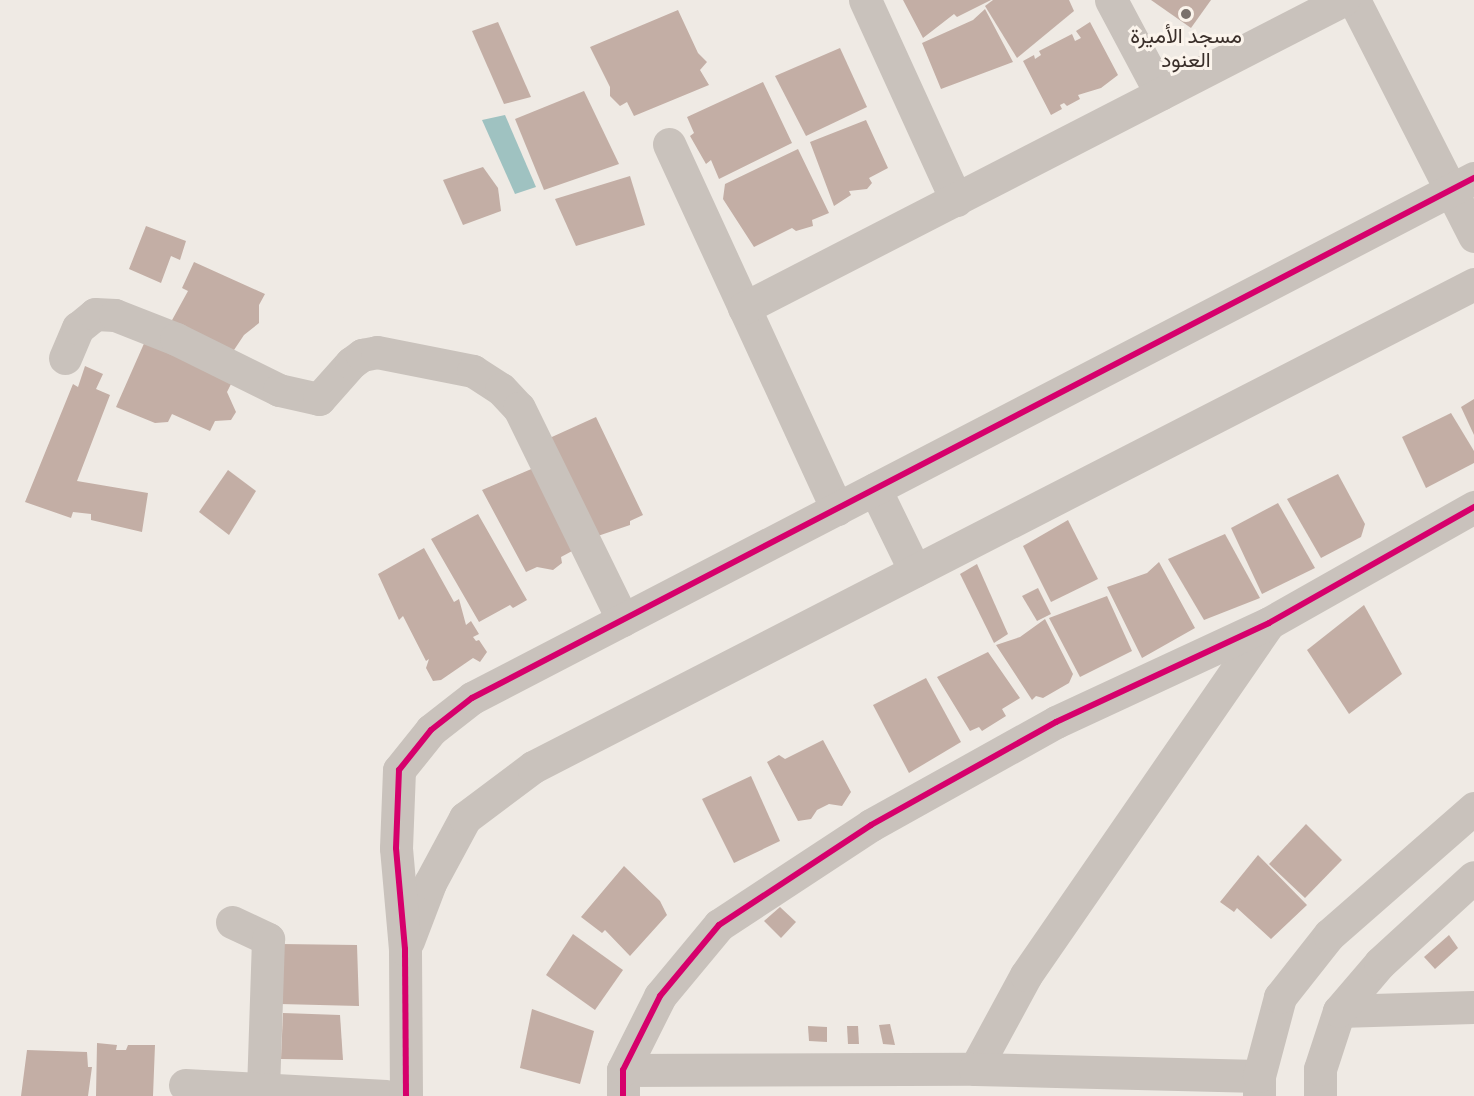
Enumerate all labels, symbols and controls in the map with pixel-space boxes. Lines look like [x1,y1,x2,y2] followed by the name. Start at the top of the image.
[1179,7,1193,21] marker: مسجد الأميرة العنود
[1130,23,1242,73] place label: مسجد الأميرة العنود

